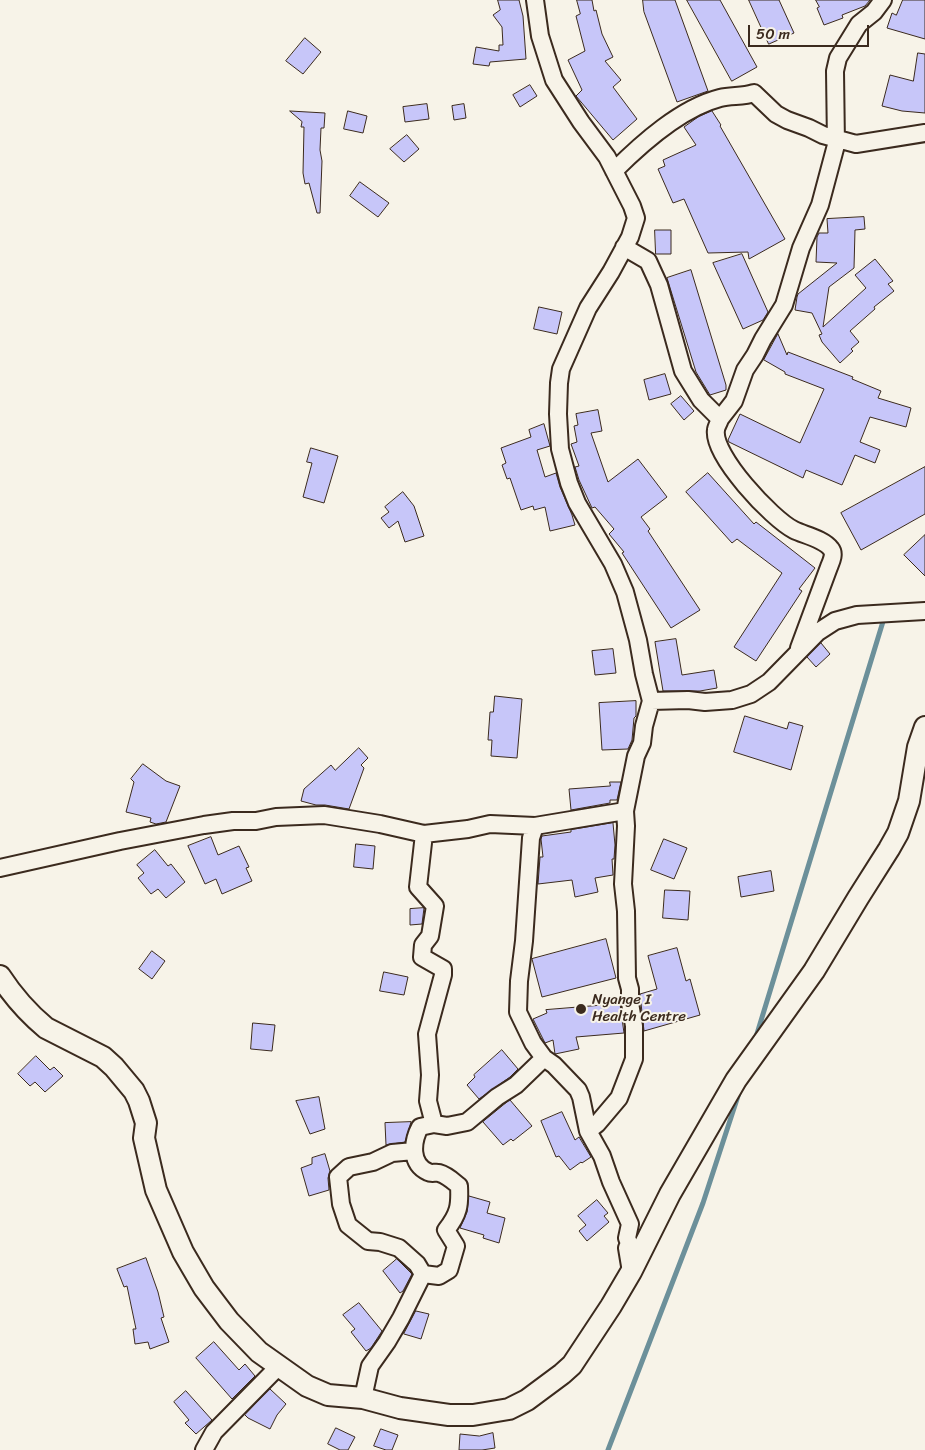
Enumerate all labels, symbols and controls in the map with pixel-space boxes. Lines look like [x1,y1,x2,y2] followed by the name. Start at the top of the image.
[750,15,871,47] scale bar
[756,21,790,47] text: 50 m
[592,991,686,1026] place label: Nyange I Health Centre
[574,1002,588,1016] marker: Nyange I Health Centre

